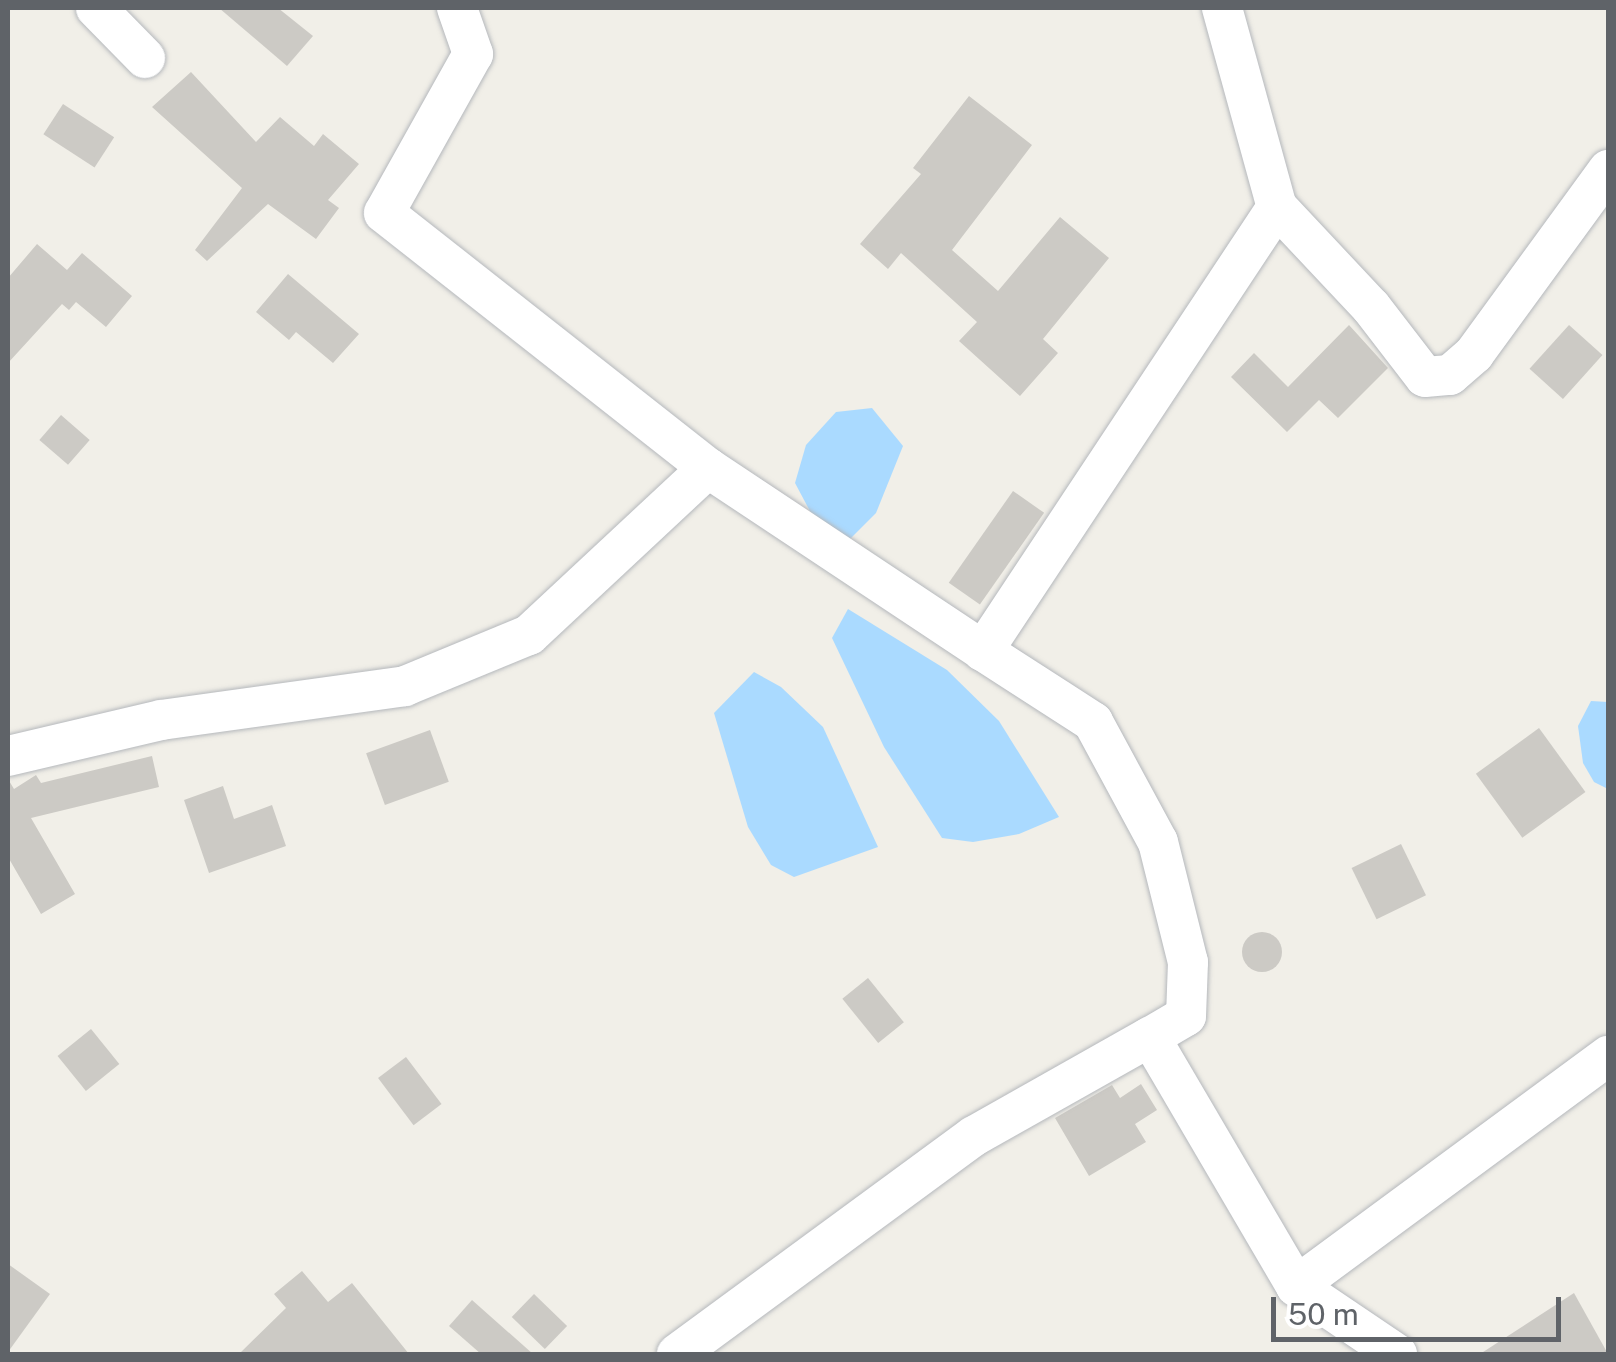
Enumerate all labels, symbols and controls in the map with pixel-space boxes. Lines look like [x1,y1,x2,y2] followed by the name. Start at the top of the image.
[1276,1277,1566,1339] scale bar
[1288,1296,1359,1332] text: 50 m

